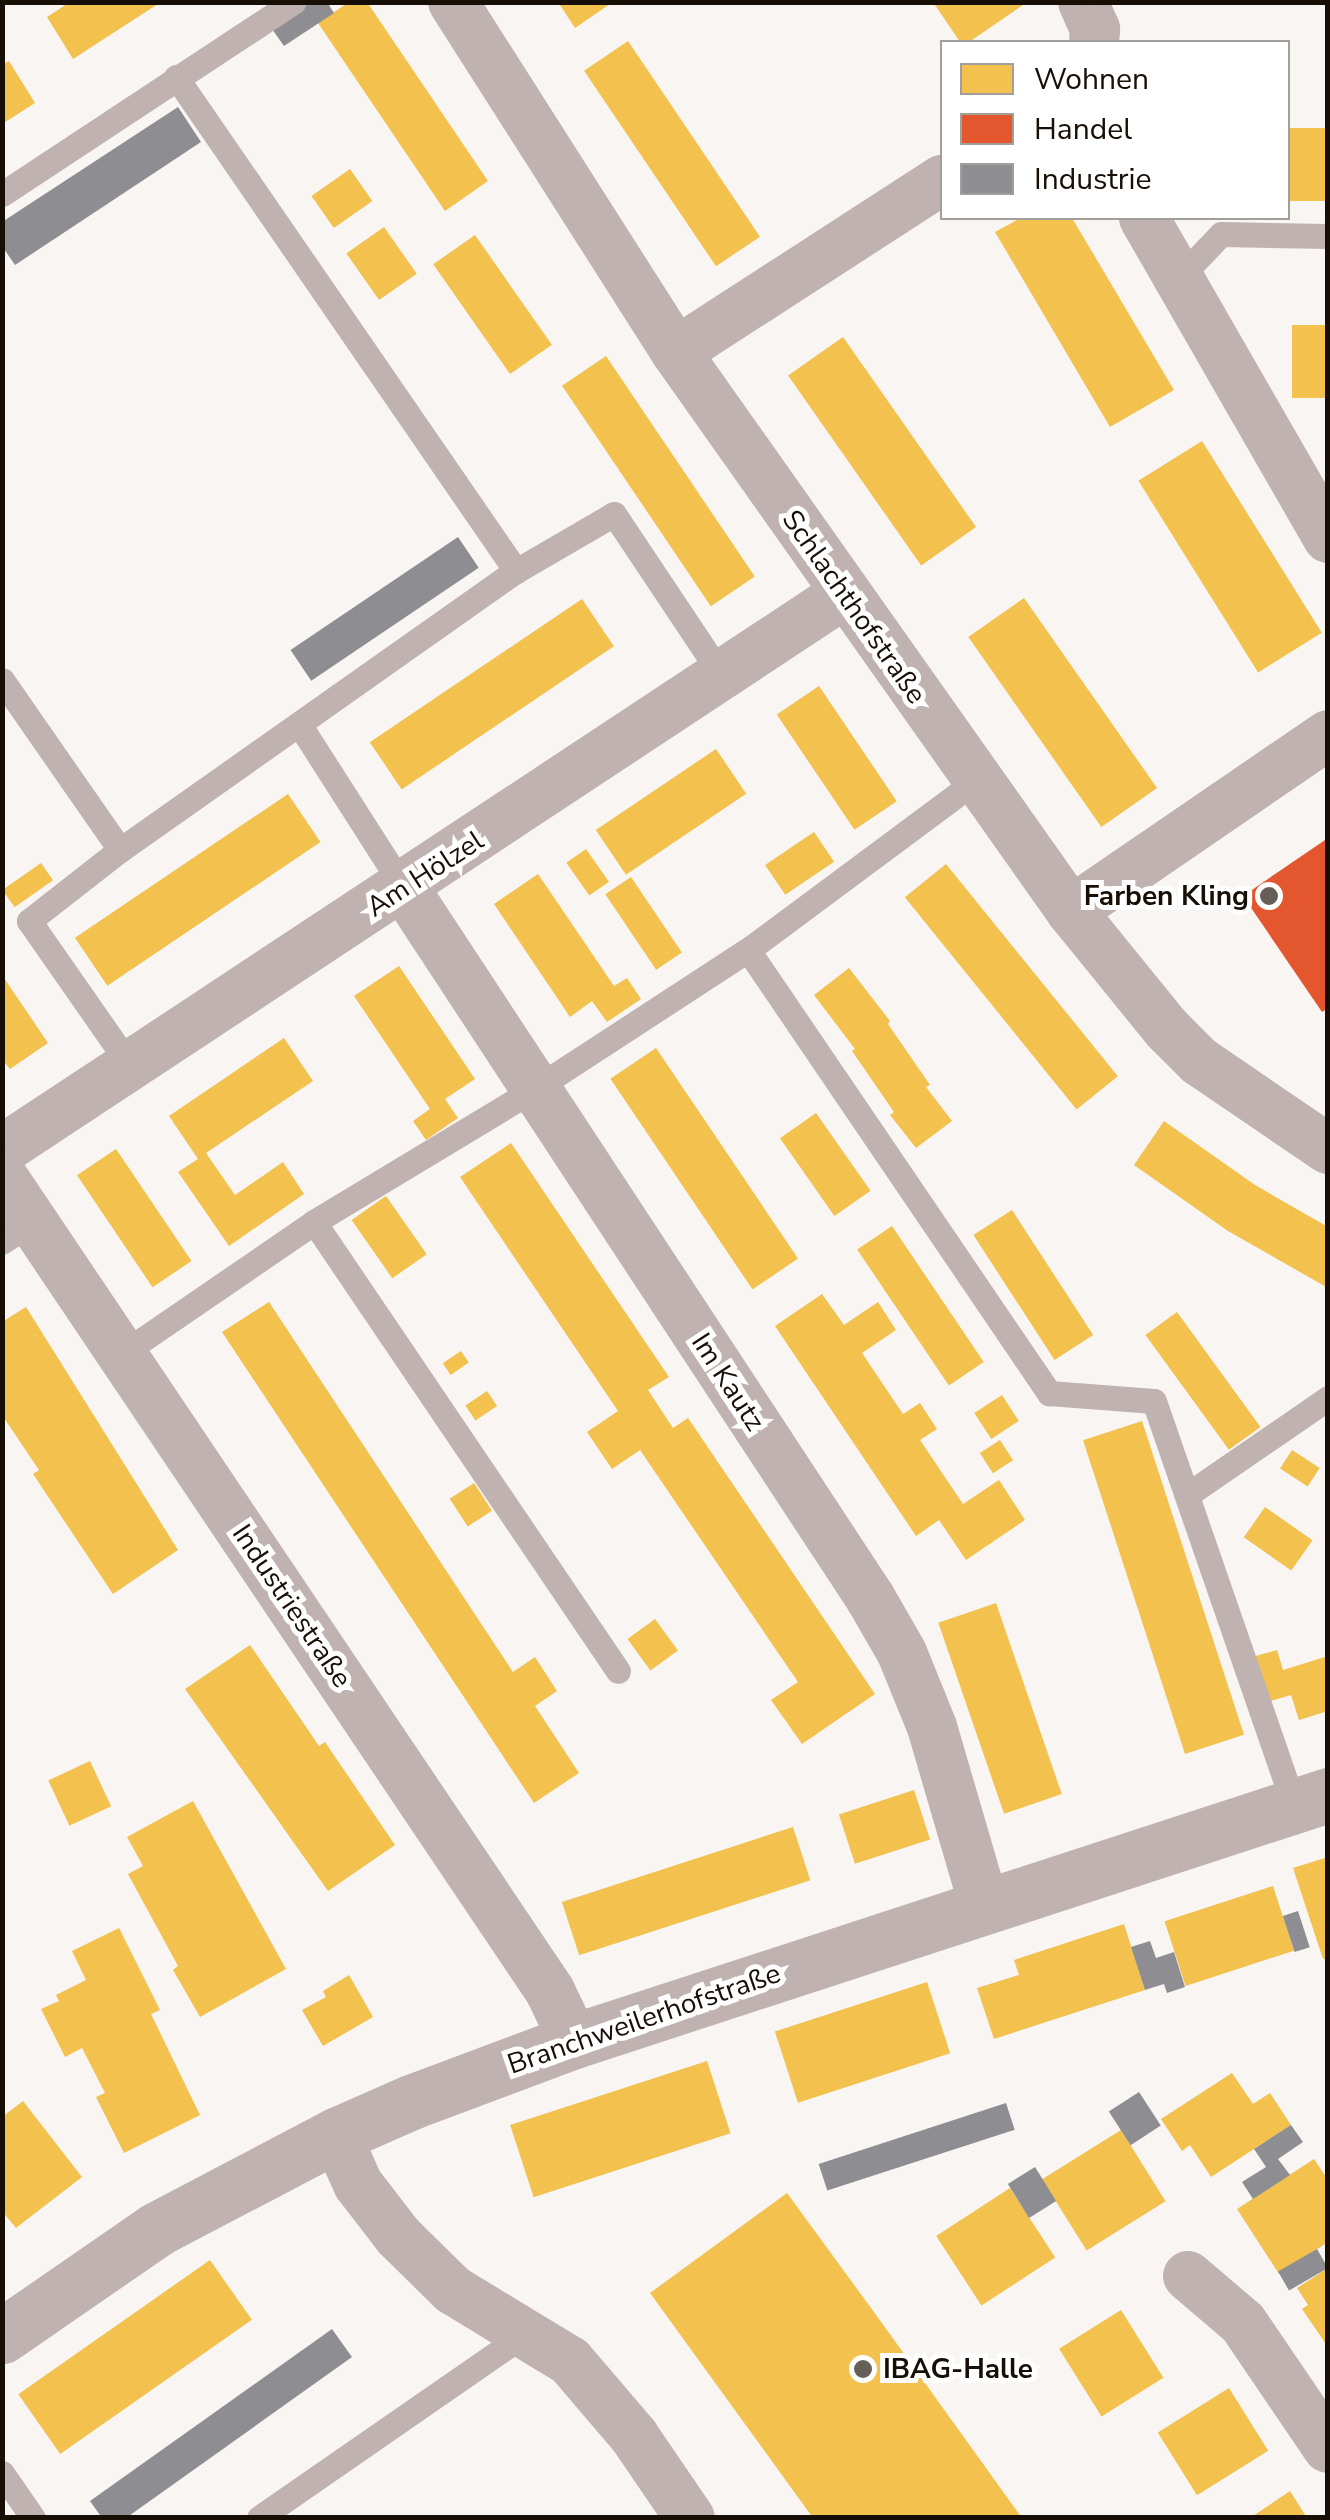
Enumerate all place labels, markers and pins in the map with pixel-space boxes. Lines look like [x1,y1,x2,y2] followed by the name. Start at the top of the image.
[1084,879,1249,913] place label: Farben Kling
[1258,885,1280,907] marker: Farben Kling
[883,2352,1033,2386] place label: IBAG-Halle
[852,2358,874,2380] marker: IBAG-Halle

